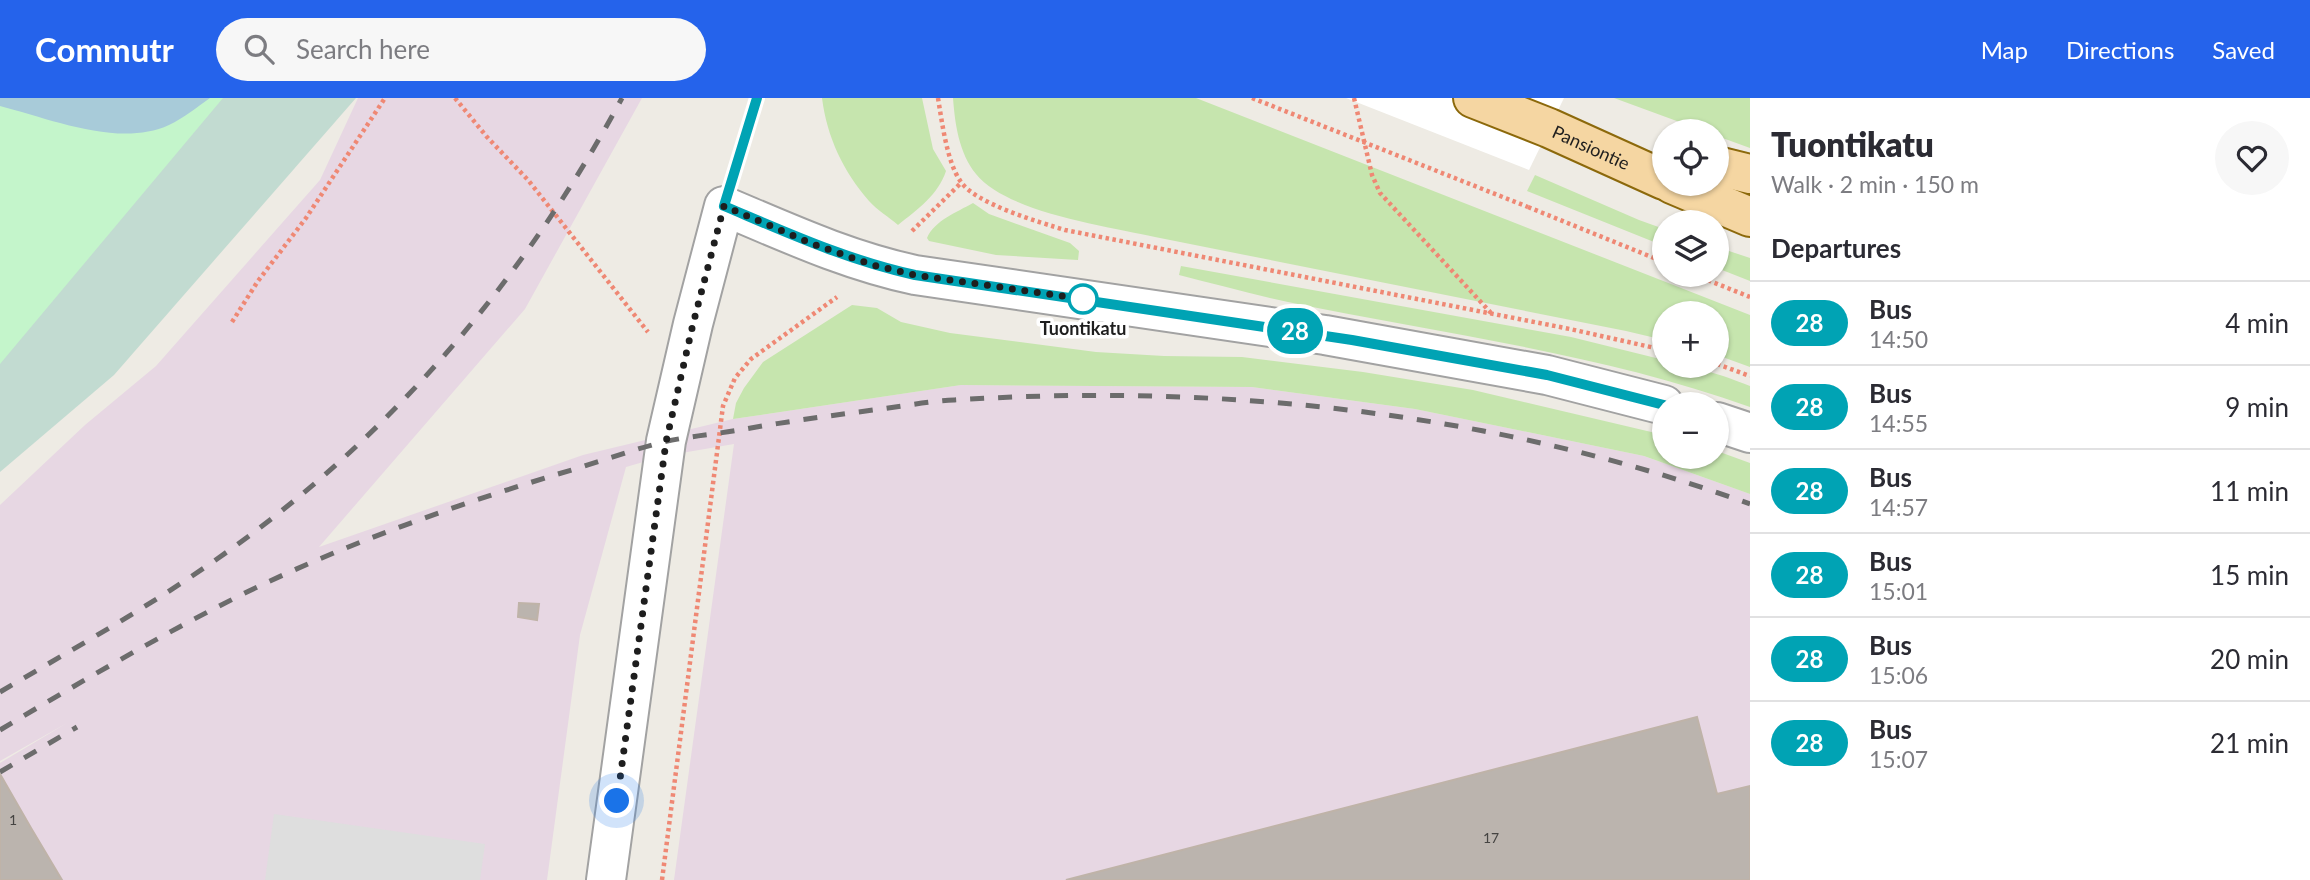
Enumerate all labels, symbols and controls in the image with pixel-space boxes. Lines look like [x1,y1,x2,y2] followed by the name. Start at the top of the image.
[216,18,706,81] search box
[35,29,174,69] text: Commutr
[240,30,278,68] icon: search
[296,33,430,65] text: Search here
[1981,35,2028,64] text: Map
[2066,35,2174,64] text: Directions
[2212,35,2275,64] text: Saved
[1652,119,1729,469] map controls
[1652,119,1729,196] button: locate
[1549,120,1633,174] street label: Pansiontie
[2215,121,2289,195] button: heart
[1771,124,1934,164] text: Tuontikatu
[1771,170,1979,198] text: Walk · 2 min · 150 m
[1652,210,1729,287] button: layers
[1771,232,1901,264] text: Departures
[1068,284,1098,314] marker: Tuontikatu
[1869,293,1912,325] text: Bus
[1652,301,1729,378] button: +
[2225,307,2289,339] text: 4 min
[1264,308,1326,354] line badge: 28
[1796,308,1823,337] text: 28
[1281,316,1309,345] text: 28
[1040,317,1126,339] place label: Tuontikatu
[1869,325,1928,353] text: 14:50
[1869,377,1912,409] text: Bus
[2225,391,2289,423] text: 9 min
[1652,392,1729,469] button: −
[1796,392,1823,421] text: 28
[1869,409,1928,437] text: 14:55
[1869,461,1912,493] text: Bus
[2210,475,2289,507] text: 11 min
[1796,476,1823,505] text: 28
[1869,493,1928,521] text: 14:57
[1869,545,1912,577] text: Bus
[2210,559,2289,591] text: 15 min
[1796,560,1823,589] text: 28
[1869,577,1928,605] text: 15:01
[1869,629,1912,661] text: Bus
[2210,643,2289,675] text: 20 min
[1796,644,1823,673] text: 28
[1869,661,1928,689] text: 15:06
[1869,713,1912,745] text: Bus
[2210,727,2289,759] text: 21 min
[1796,728,1823,757] text: 28
[1869,745,1928,773] text: 15:07
[599,783,634,818] your location
[9,811,17,828] house number: 1
[1483,829,1499,846] house number: 17

